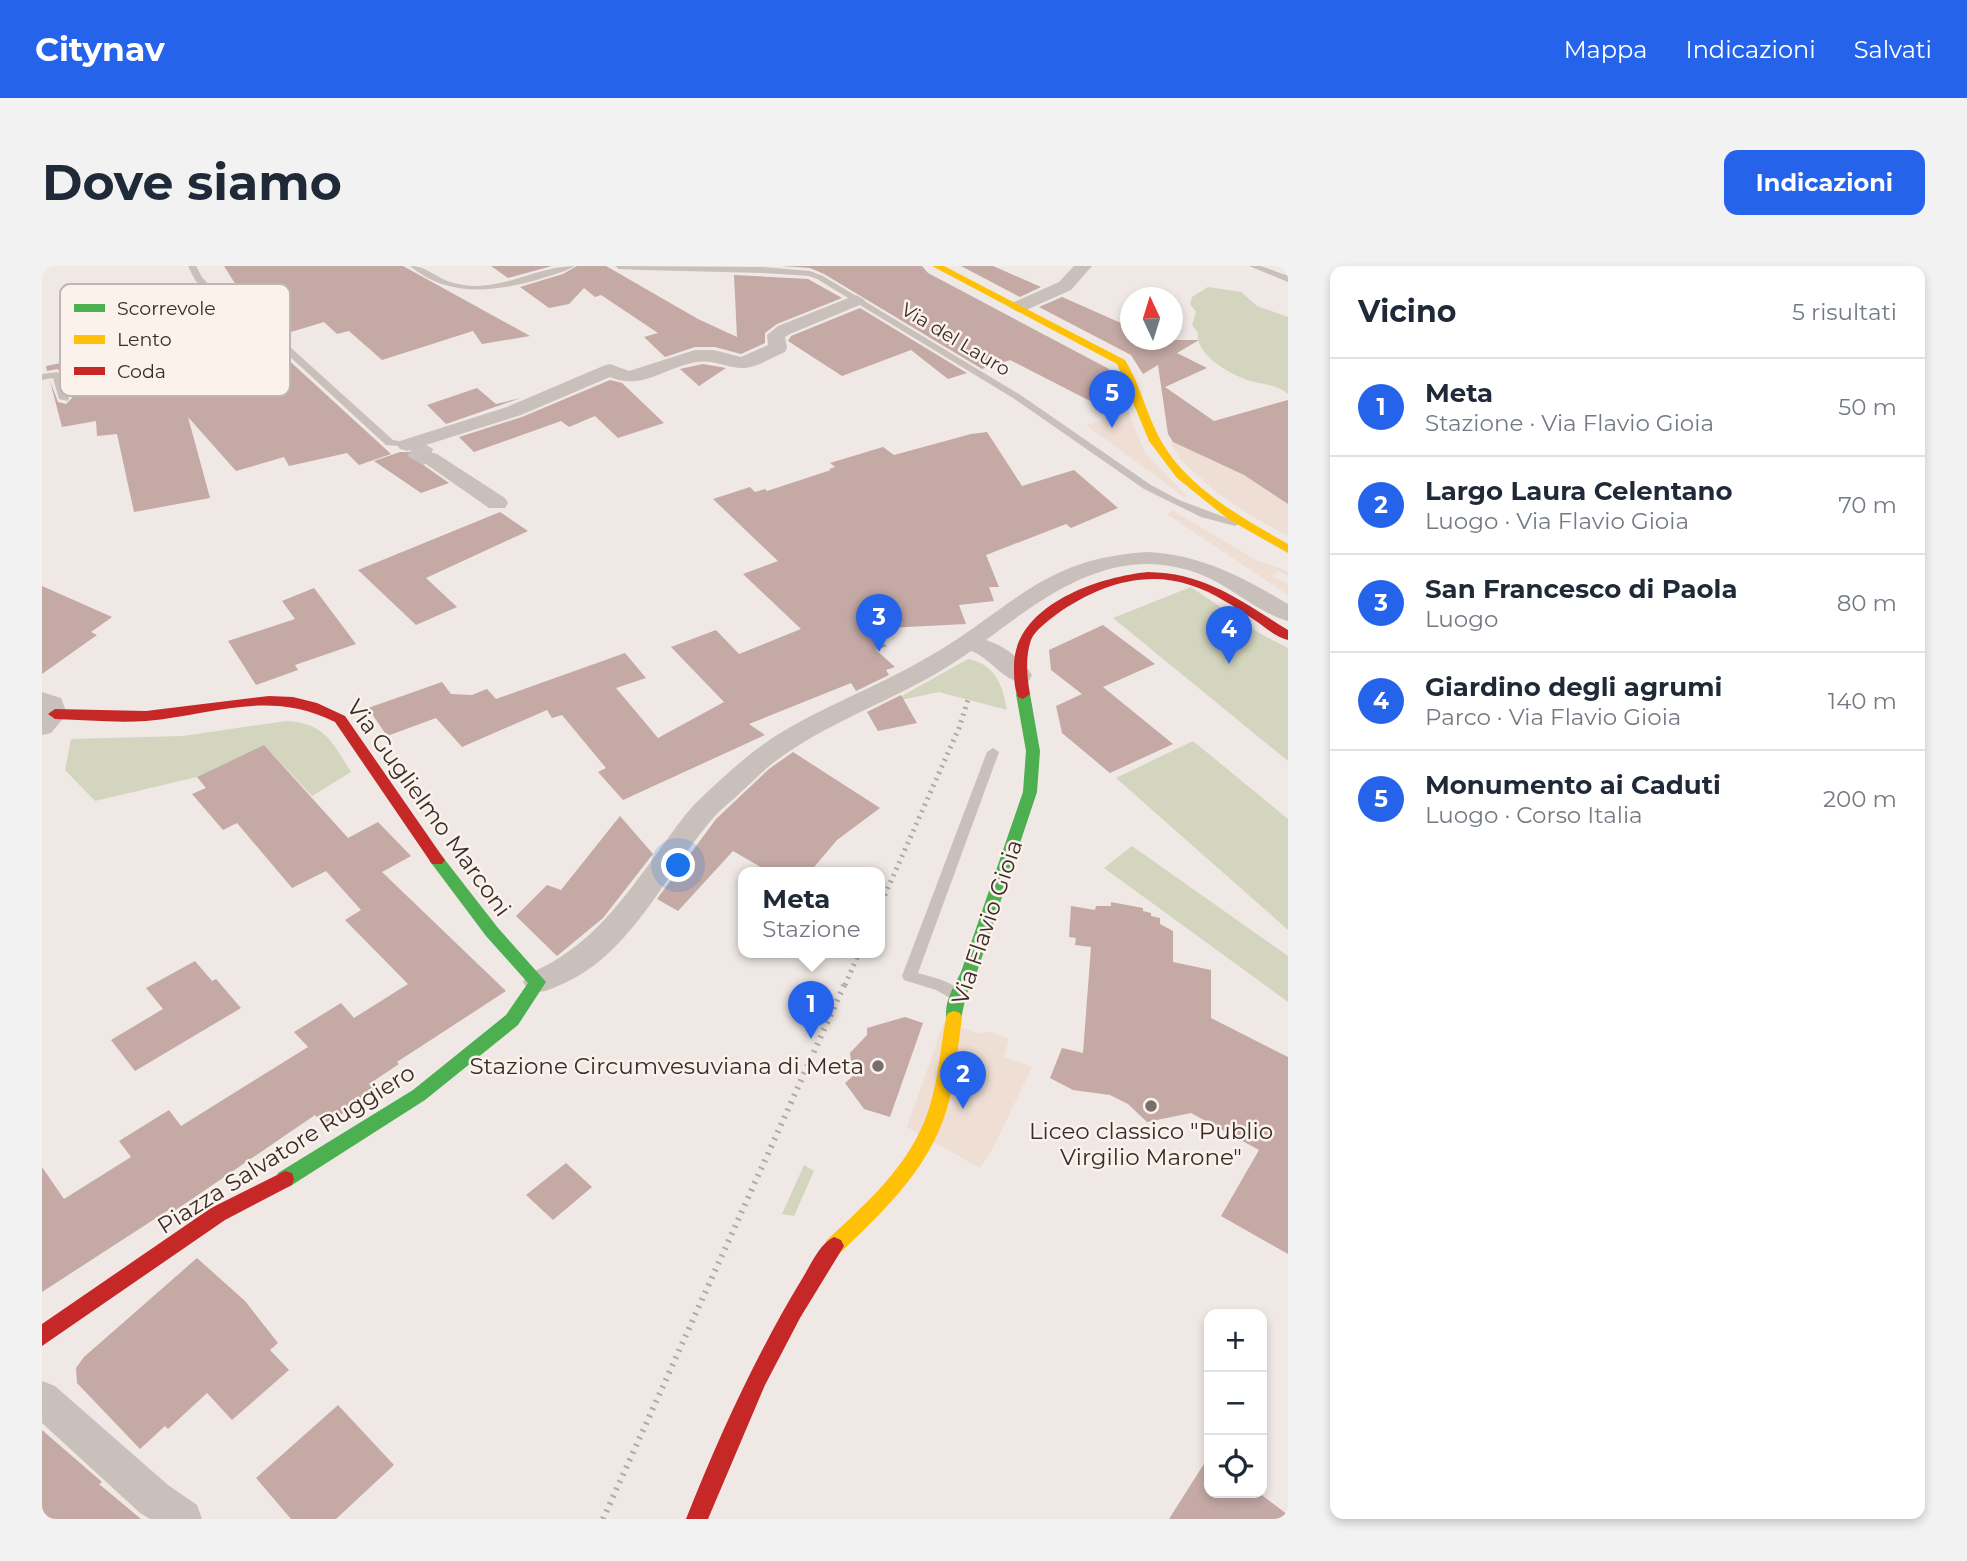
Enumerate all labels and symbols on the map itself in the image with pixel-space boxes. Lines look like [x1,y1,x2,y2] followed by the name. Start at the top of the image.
[60,284,290,396] legend
[1120,287,1183,350] north arrow
[117,297,216,320] text: Scorrevole
[897,298,1015,381] street label: Via del Lauro
[117,328,172,351] text: Lento
[117,360,166,383] text: Coda
[1089,370,1135,428] pin: 5
[856,594,902,652] pin: 3
[1206,606,1252,664] pin: 4
[341,694,517,922] street label: Via Guglielmo Marconi
[946,836,1028,1008] street label: Via Flavio Gioia
[661,848,695,882] your location
[788,981,834,1039] pin: 1
[940,1051,986,1109] pin: 2
[469,1052,864,1080] place label: Stazione Circumvesuviana di Meta
[152,1058,420,1240] street label: Piazza Salvatore Ruggiero
[870,1058,886,1074] marker: Stazione Circumvesuviana di Meta
[1143,1098,1159,1114] marker: Liceo classico "Publio Virgilio Marone"
[1029,1117,1273,1171] place label: Liceo classico "Publio Virgilio Marone"

